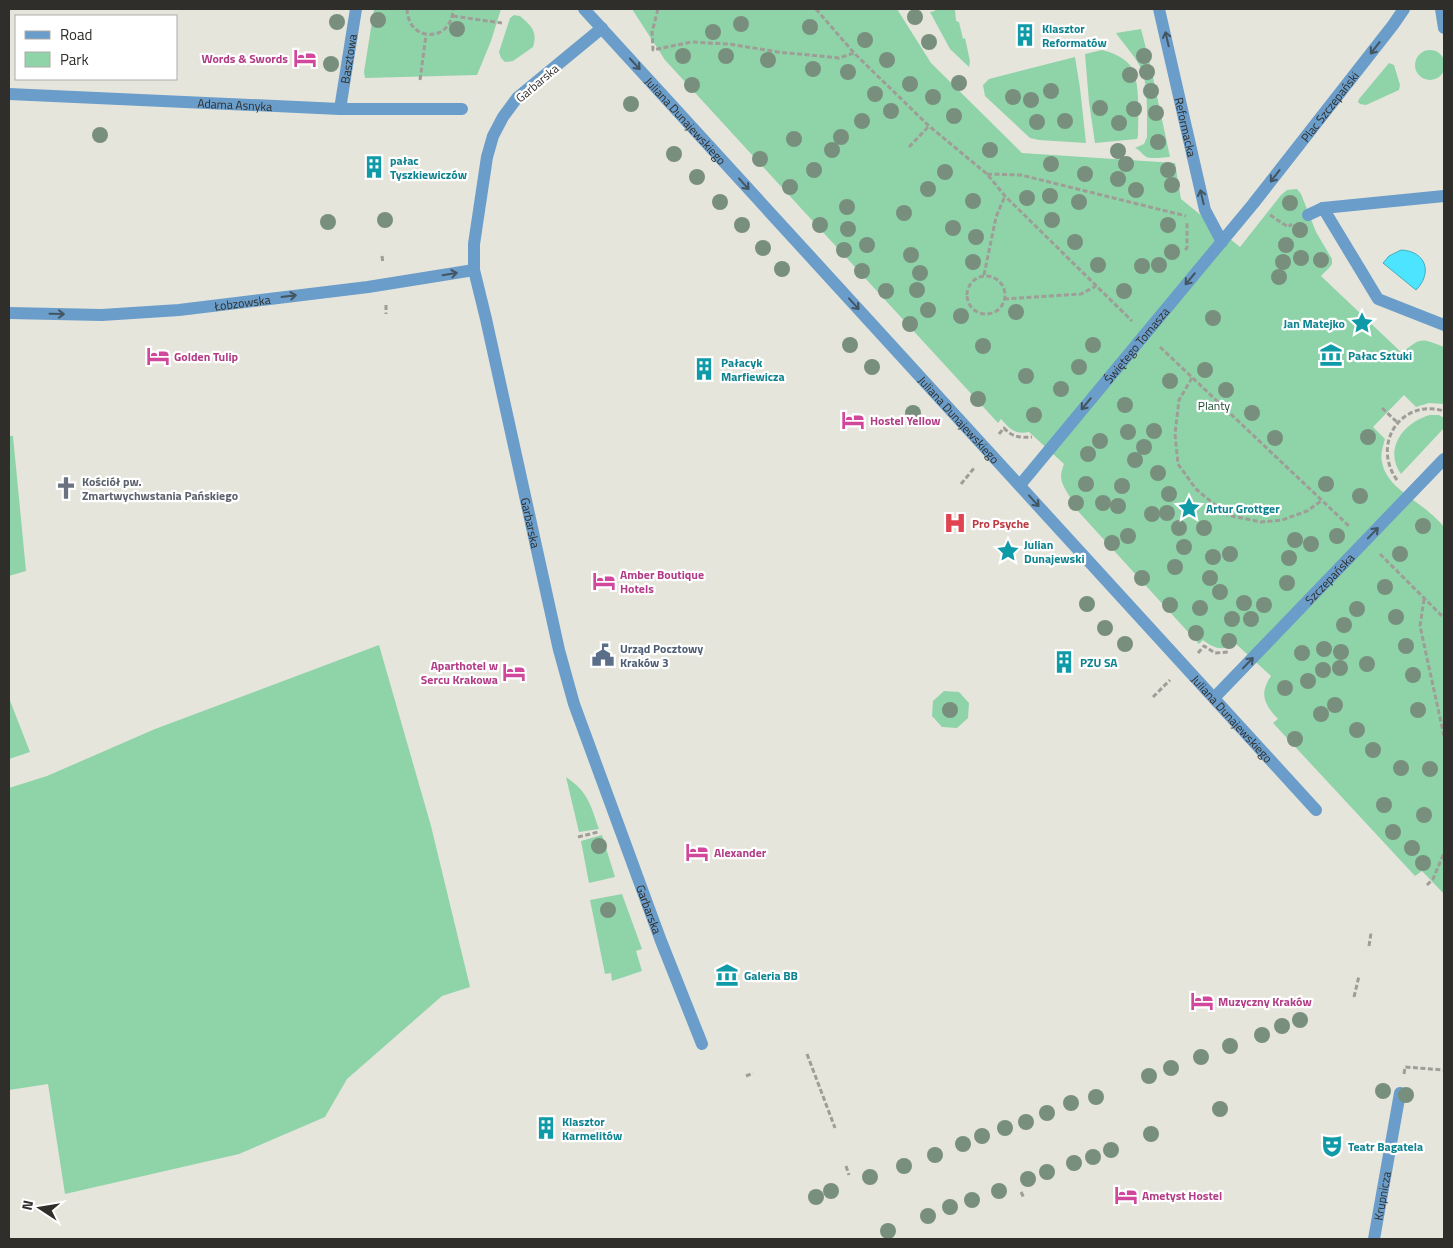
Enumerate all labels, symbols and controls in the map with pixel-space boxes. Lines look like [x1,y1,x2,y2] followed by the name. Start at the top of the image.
[15,15,178,80] legend
[1042,19,1107,52] place label: Klasztor Reformatów
[1012,22,1038,48] building icon: Klasztor Reformatów
[60,23,92,46] text: Road
[1162,31,1171,47] one-way arrow
[335,32,361,85] street label: Basztowa
[1369,41,1380,54] one-way arrow
[292,45,318,71] hotel icon: Words & Swords
[60,48,89,71] text: Park
[201,49,288,68] place label: Words & Swords
[629,57,641,70] one-way arrow
[511,59,563,107] street label: Garbarska
[1296,67,1363,146] street label: Plac Szczepański
[641,72,731,169] street label: Juliana Dunajewskiego
[197,93,273,115] street label: Adama Asnyka
[1170,95,1202,159] street label: Reformacka
[390,151,467,184] place label: pałac Tyszkiewiczów
[361,154,387,180] building icon: pałac Tyszkiewiczów
[1269,169,1280,182] one-way arrow
[739,177,750,190] one-way arrow
[1197,190,1207,206] one-way arrow
[442,269,458,279] one-way arrow
[1185,272,1196,285] one-way arrow
[212,289,272,315] street label: Łobzowska
[281,291,297,301] one-way arrow
[848,297,860,310] one-way arrow
[1099,302,1174,387] street label: Świętego Tomasza
[49,309,65,319] one-way arrow
[1349,310,1375,336] place icon: Jan Matejko
[1283,314,1345,333] place label: Jan Matejko
[1318,342,1344,368] museum icon: Pałac Sztuki
[145,343,171,369] hotel icon: Golden Tulip
[1348,346,1412,365] place label: Pałac Sztuki
[174,347,239,366] place label: Golden Tulip
[721,353,785,386] place label: Pałacyk Marfiewicza
[691,356,717,382] building icon: Pałacyk Marfiewicza
[914,371,1004,468] street label: Juliana Dunajewskiego
[1198,396,1230,415] park label: Planty
[1081,397,1092,410] one-way arrow
[840,407,866,433] hotel icon: Hostel Yellow
[870,411,941,430] place label: Hostel Yellow
[82,472,238,505] place label: Kościół pw. Zmartwychwstania Pańskiego
[53,475,79,501] church icon: Kościół pw. Zmartwychwstania Pańskiego
[1029,495,1040,508] one-way arrow
[1176,495,1202,521] place icon: Artur Grottger
[516,496,546,550] street label: Garbarska
[1206,499,1280,518] place label: Artur Grottger
[942,510,968,536] hospital icon: Pro Psyche
[972,514,1029,533] place label: Pro Psyche
[1367,527,1379,539] one-way arrow
[1024,535,1085,568] place label: Julian Dunajewski
[995,538,1021,564] place icon: Julian Dunajewski
[1300,548,1358,608] street label: Szczepańska
[620,565,704,598] place label: Amber Boutique Hotels
[591,568,617,594] hotel icon: Amber Boutique Hotels
[620,639,703,672] place label: Urząd Pocztowy Kraków 3
[590,642,616,668] public building icon: Urząd Pocztowy Kraków 3
[1051,649,1077,675] building icon: PZU SA
[1080,653,1118,672] place label: PZU SA
[421,656,498,689] place label: Aparthotel w Sercu Krakowa
[1242,656,1254,669] one-way arrow
[501,659,527,685] hotel icon: Aparthotel w Sercu Krakowa
[1187,670,1278,767] street label: Juliana Dunajewskiego
[684,839,710,865] hotel icon: Alexander
[714,843,767,862] place label: Alexander
[632,882,667,937] street label: Garbarska
[714,962,740,988] museum icon: Galeria BB
[744,966,798,985] place label: Galeria BB
[1189,988,1215,1014] hotel icon: Muzyczny Kraków
[1218,992,1312,1011] place label: Muzyczny Kraków
[562,1112,622,1145] place label: Klasztor Karmelitów
[533,1115,559,1141] building icon: Klasztor Karmelitów
[1319,1133,1345,1159] theatre icon: Teatr Bagatela
[1348,1137,1423,1156] place label: Teatr Bagatela
[1368,1170,1395,1222] street label: Krupnicza
[1113,1182,1139,1208] hotel icon: Ametyst Hostel
[15,1183,65,1233] north arrow
[1142,1186,1222,1205] place label: Ametyst Hostel
[16,1198,38,1212] text: N

